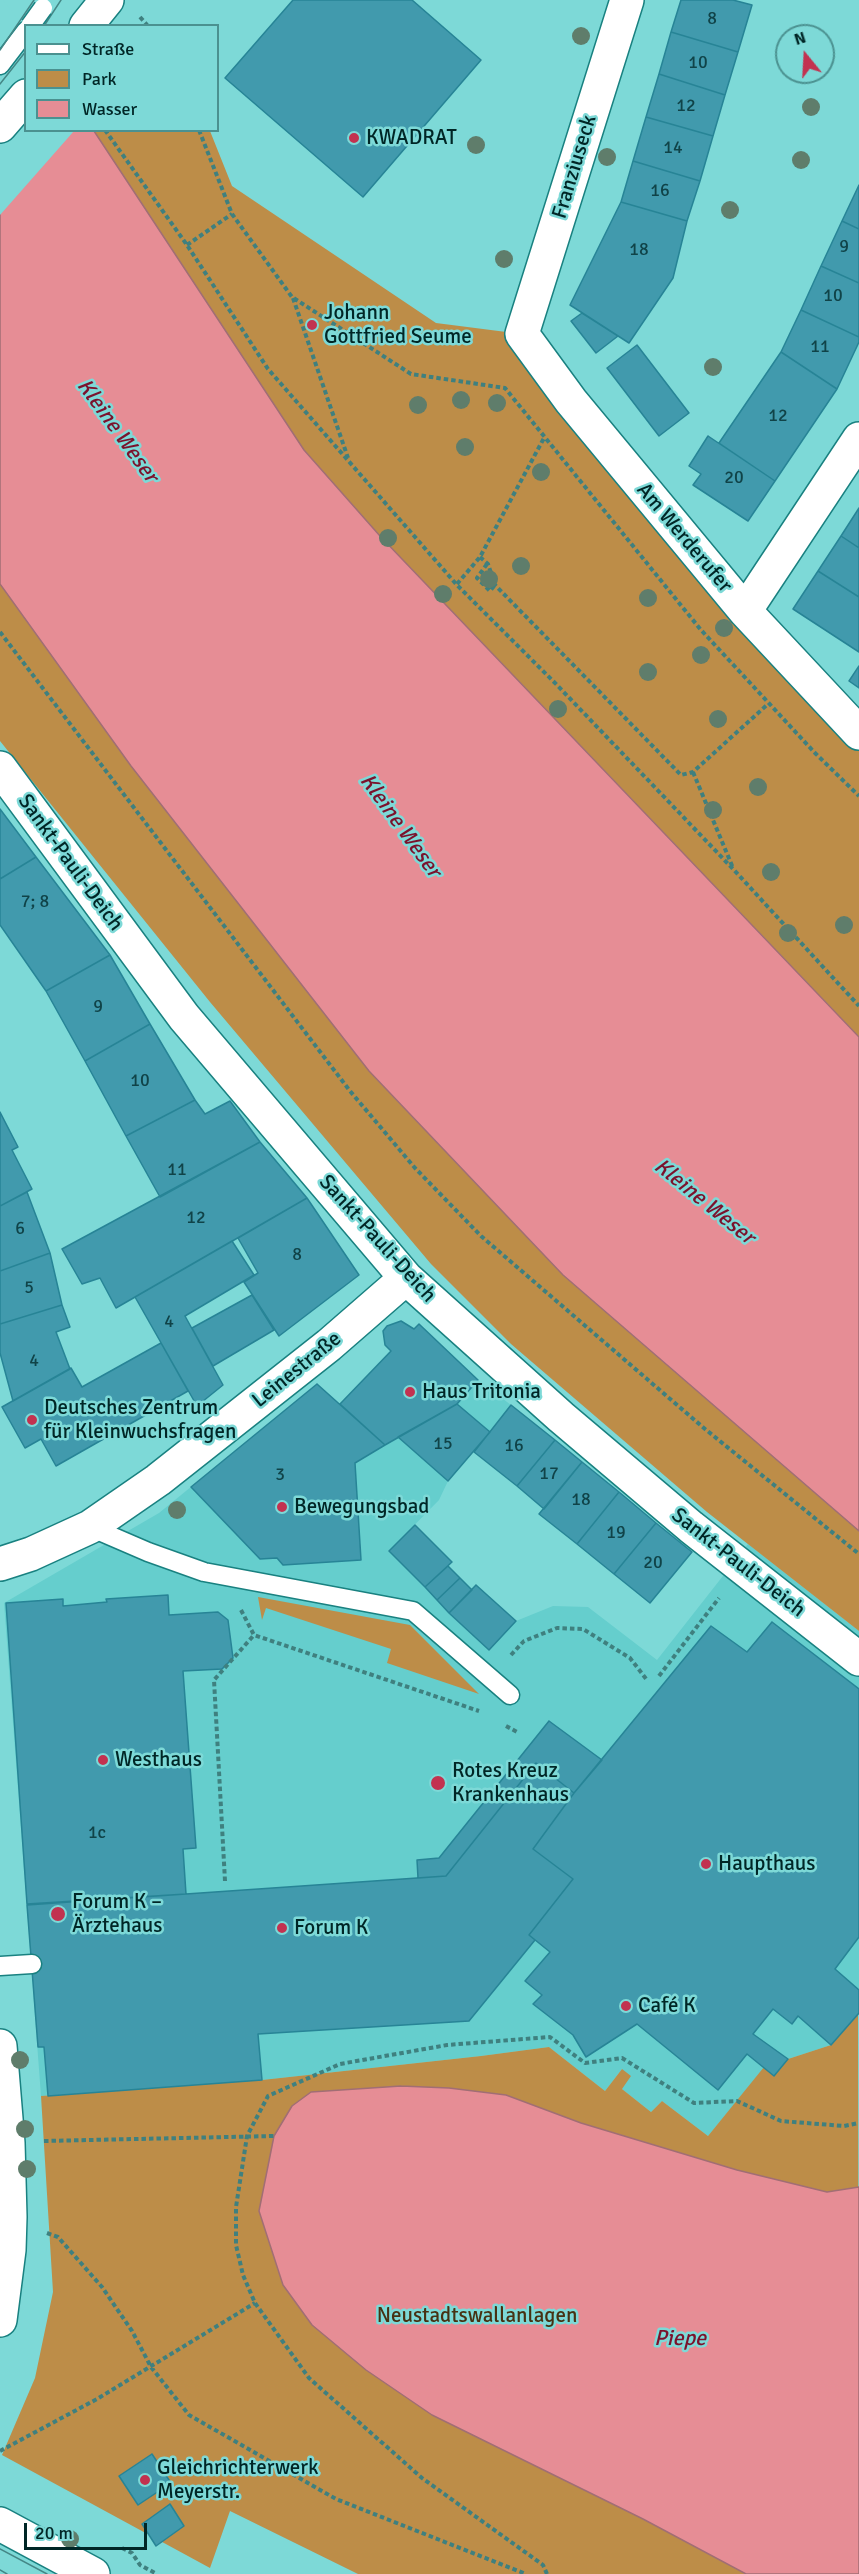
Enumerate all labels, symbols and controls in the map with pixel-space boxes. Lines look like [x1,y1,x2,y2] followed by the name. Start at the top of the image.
[707,8,717,30] house number: 8
[24,24,219,132] legend
[775,24,835,84] north arrow
[792,28,808,50] text: N
[82,38,134,60] text: Straße
[688,52,708,74] house number: 10
[82,68,117,90] text: Park
[676,95,696,117] house number: 12
[82,98,137,120] text: Wasser
[547,112,603,222] street label: Franziuseck
[366,125,457,151] place label: KWADRAT
[347,131,361,145] marker: KWADRAT
[663,137,683,159] house number: 14
[650,180,670,202] house number: 16
[839,236,849,258] house number: 9
[629,239,649,261] house number: 18
[823,285,843,307] house number: 10
[324,300,472,350] place label: Johann Gottfried Seume
[305,318,319,332] marker: Johann Gottfried Seume
[810,336,830,358] house number: 11
[71,374,163,488] water label: Kleine Weser
[768,405,788,427] house number: 12
[724,467,744,489] house number: 20
[631,478,737,598] street label: Am Werderufer
[354,769,446,883] water label: Kleine Weser
[12,790,128,936] street label: Sankt-Pauli-Deich
[21,891,49,913] house number: 7; 8
[93,996,103,1018] house number: 9
[130,1070,150,1092] house number: 10
[648,1153,760,1251] water label: Kleine Weser
[167,1159,187,1181] house number: 11
[313,1170,441,1308] street label: Sankt-Pauli-Deich
[186,1207,206,1229] house number: 12
[15,1218,25,1240] house number: 6
[292,1244,302,1266] house number: 8
[24,1277,34,1299] house number: 5
[164,1311,174,1333] house number: 4
[247,1327,347,1413] street label: Leinestraße
[29,1350,39,1372] house number: 4
[422,1379,541,1405] place label: Haus Tritonia
[403,1385,417,1399] marker: Haus Tritonia
[44,1395,236,1445] place label: Deutsches Zentrum für Kleinwuchsfragen
[25,1413,39,1427] marker: Deutsches Zentrum für Kleinwuchsfragen
[433,1433,453,1455] house number: 15
[504,1435,524,1457] house number: 16
[539,1463,559,1485] house number: 17
[275,1464,285,1486] house number: 3
[571,1489,591,1511] house number: 18
[294,1494,429,1520] place label: Bewegungsbad
[275,1500,289,1514] marker: Bewegungsbad
[666,1503,810,1623] street label: Sankt-Pauli-Deich
[606,1522,626,1544] house number: 19
[643,1552,663,1574] house number: 20
[115,1747,202,1773] place label: Westhaus
[96,1753,110,1767] marker: Westhaus
[452,1758,569,1808] place label: Rotes Kreuz Krankenhaus
[429,1774,447,1792] marker: Rotes Kreuz Krankenhaus
[88,1822,106,1844] house number: 1c
[718,1851,816,1877] place label: Haupthaus
[699,1857,713,1871] marker: Haupthaus
[72,1889,163,1939] place label: Forum K – Ärztehaus
[49,1905,67,1923] marker: Forum K – Ärztehaus
[294,1915,368,1941] place label: Forum K
[275,1921,289,1935] marker: Forum K
[638,1993,696,2019] place label: Café K
[619,1999,633,2013] marker: Café K
[377,2303,577,2329] park label: Neustadtswallanlagen
[654,2326,706,2352] water label: Piepe
[157,2455,319,2505] place label: Gleichrichterwerk Meyerstr.
[138,2473,152,2487] marker: Gleichrichterwerk Meyerstr.
[27,2511,150,2549] scale bar
[35,2522,73,2544] text: 20 m

